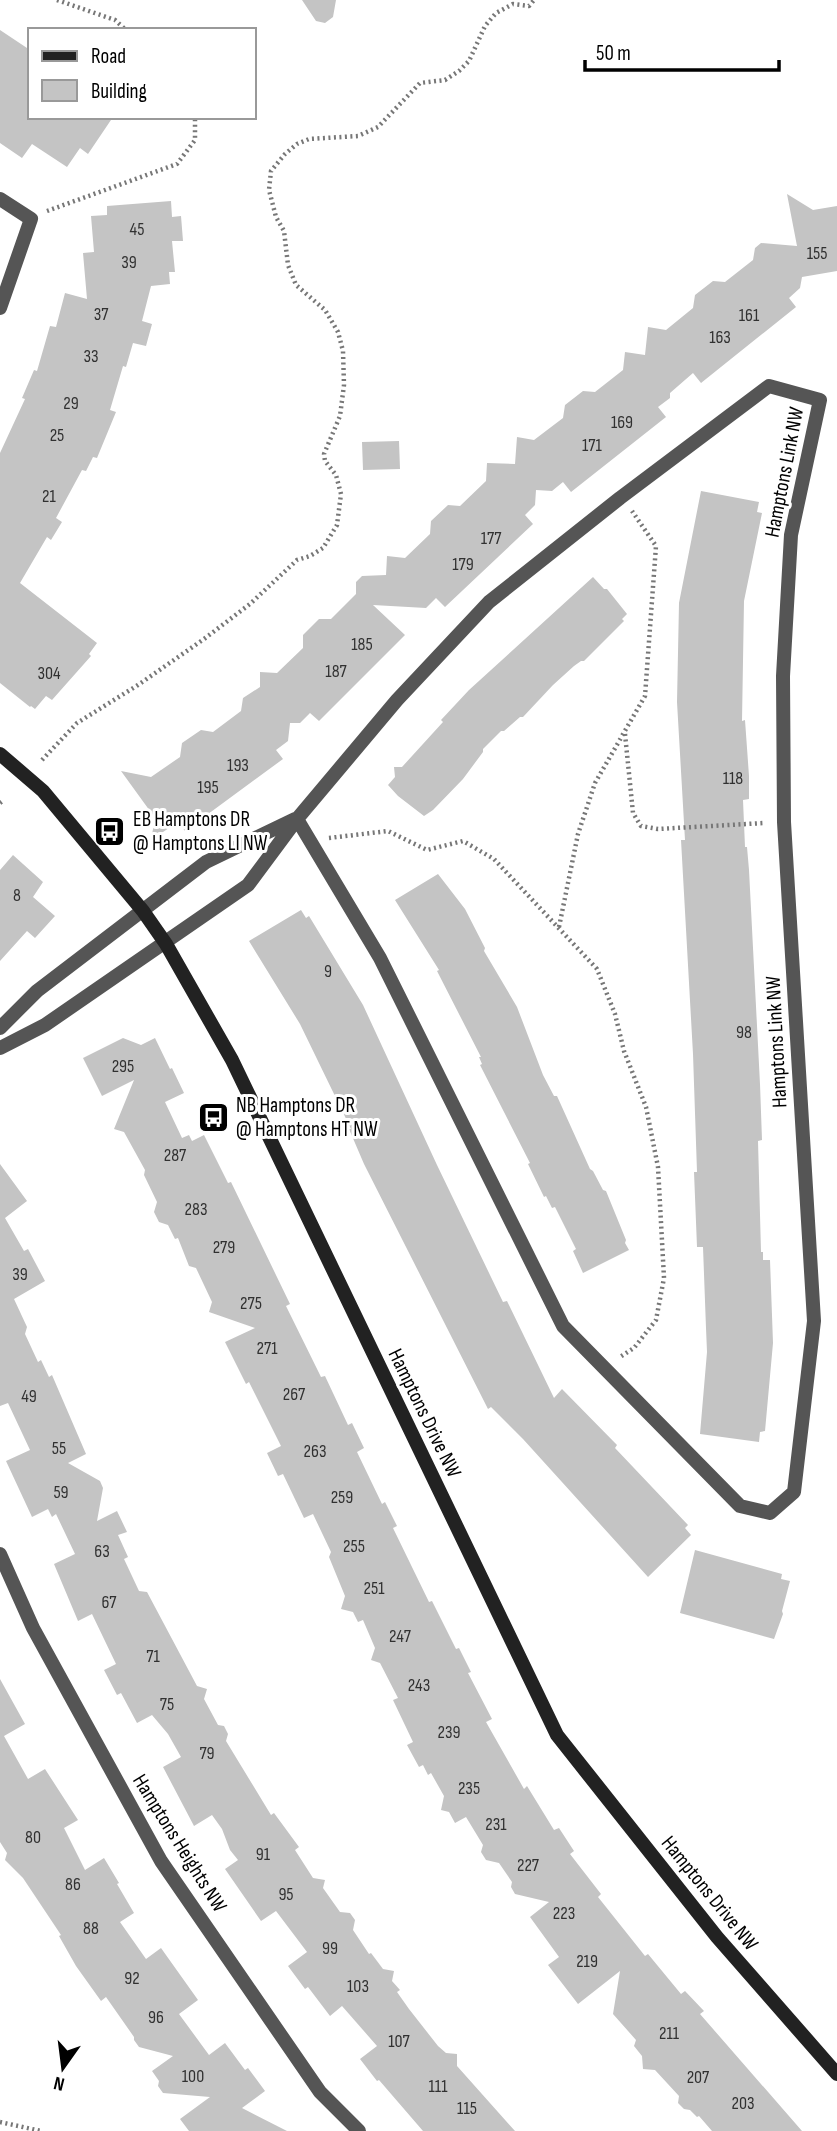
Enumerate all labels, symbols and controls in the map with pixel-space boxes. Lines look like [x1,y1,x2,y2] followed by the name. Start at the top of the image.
[28,28,256,119] legend
[585,28,779,72] scale bar
[596,41,631,66] text: 50 m
[91,44,126,69] text: Road
[91,79,147,104] text: Building
[130,219,144,240] house number: 45
[807,243,827,264] house number: 155
[121,252,137,273] house number: 39
[94,304,109,325] house number: 37
[739,305,760,326] house number: 161
[709,327,731,348] house number: 163
[83,346,99,367] house number: 33
[63,393,79,414] house number: 29
[760,405,809,539] street label: Hamptons Link NW
[611,412,633,433] house number: 169
[50,425,64,446] house number: 25
[582,435,603,456] house number: 171
[42,486,57,507] house number: 21
[481,528,502,549] house number: 177
[452,554,474,575] house number: 179
[351,634,373,655] house number: 185
[325,661,347,682] house number: 187
[37,663,61,684] house number: 304
[227,755,249,776] house number: 193
[723,768,743,789] house number: 118
[197,777,219,798] house number: 195
[133,807,268,856] place label: EB Hamptons DR @ Hamptons LI NW
[93,814,127,848] bus stop icon: EB Hamptons DR @ Hamptons LI NW
[13,885,21,906] house number: 8
[324,961,332,982] house number: 9
[761,975,792,1109] street label: Hamptons Link NW
[736,1022,752,1043] house number: 98
[112,1056,134,1077] house number: 295
[236,1093,378,1142] place label: NB Hamptons DR @ Hamptons HT NW
[196,1100,230,1134] bus stop icon: NB Hamptons DR @ Hamptons HT NW
[164,1145,187,1166] house number: 287
[185,1199,207,1220] house number: 283
[213,1237,235,1258] house number: 279
[12,1264,28,1285] house number: 39
[240,1293,262,1314] house number: 275
[256,1338,278,1359] house number: 271
[383,1345,467,1482] street label: Hamptons Drive NW
[283,1384,306,1405] house number: 267
[21,1386,37,1407] house number: 49
[52,1438,66,1459] house number: 55
[304,1441,326,1462] house number: 263
[53,1482,69,1503] house number: 59
[331,1487,353,1508] house number: 259
[343,1536,365,1557] house number: 255
[94,1541,110,1562] house number: 63
[364,1578,385,1599] house number: 251
[101,1592,117,1613] house number: 67
[389,1626,412,1647] house number: 247
[146,1646,160,1667] house number: 71
[408,1675,430,1696] house number: 243
[160,1694,174,1715] house number: 75
[438,1722,461,1743] house number: 239
[199,1743,215,1764] house number: 79
[127,1770,232,1917] street label: Hamptons Heights NW
[458,1778,480,1799] house number: 235
[485,1814,507,1835] house number: 231
[25,1827,41,1848] house number: 80
[656,1831,764,1956] street label: Hamptons Drive NW
[256,1844,271,1865] house number: 91
[517,1855,540,1876] house number: 227
[65,1874,81,1895] house number: 86
[278,1884,294,1905] house number: 95
[553,1903,575,1924] house number: 223
[83,1918,99,1939] house number: 88
[322,1938,338,1959] house number: 99
[576,1951,598,1972] house number: 219
[124,1968,140,1989] house number: 92
[347,1976,369,1997] house number: 103
[148,2007,164,2028] house number: 96
[659,2023,680,2044] house number: 211
[388,2031,411,2052] house number: 107
[28,2033,98,2103] north arrow
[182,2066,204,2087] house number: 100
[687,2067,710,2088] house number: 207
[52,2071,67,2095] text: N
[429,2076,448,2097] house number: 111
[732,2093,755,2114] house number: 203
[457,2098,477,2119] house number: 115

